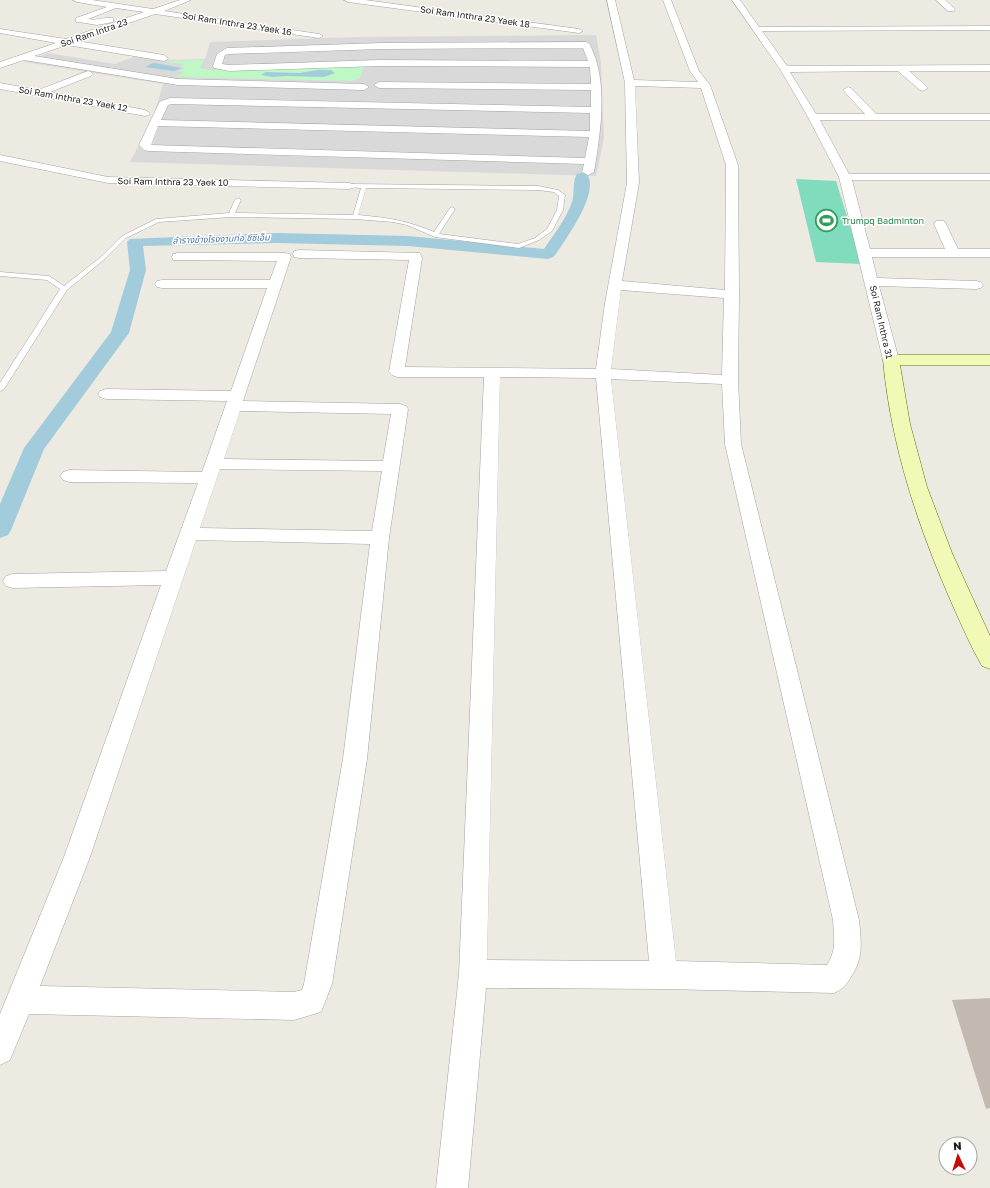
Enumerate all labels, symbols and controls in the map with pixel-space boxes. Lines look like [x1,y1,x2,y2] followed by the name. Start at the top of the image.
[420,3,531,30] street label: Soi Ram Inthra 23 Yaek 18
[182,9,293,38] street label: Soi Ram Inthra 23 Yaek 16
[59,16,129,49] street label: Soi Ram Intra 23
[18,84,128,114] street label: Soi Ram Inthra 23 Yaek 12
[118,175,229,188] street label: Soi Ram Inthra 23 Yaek 10
[814,208,840,234] sports icon: Trumpq Badminton
[842,215,924,226] place label: Trumpq Badminton
[172,231,271,246] water label: ลำรางข้างโรงงานท่อ ซีซีเอ็ม
[868,284,895,360] street label: Soi Ram Inthra 31
[938,1136,978,1176] north arrow
[953,1139,962,1152] text: N

